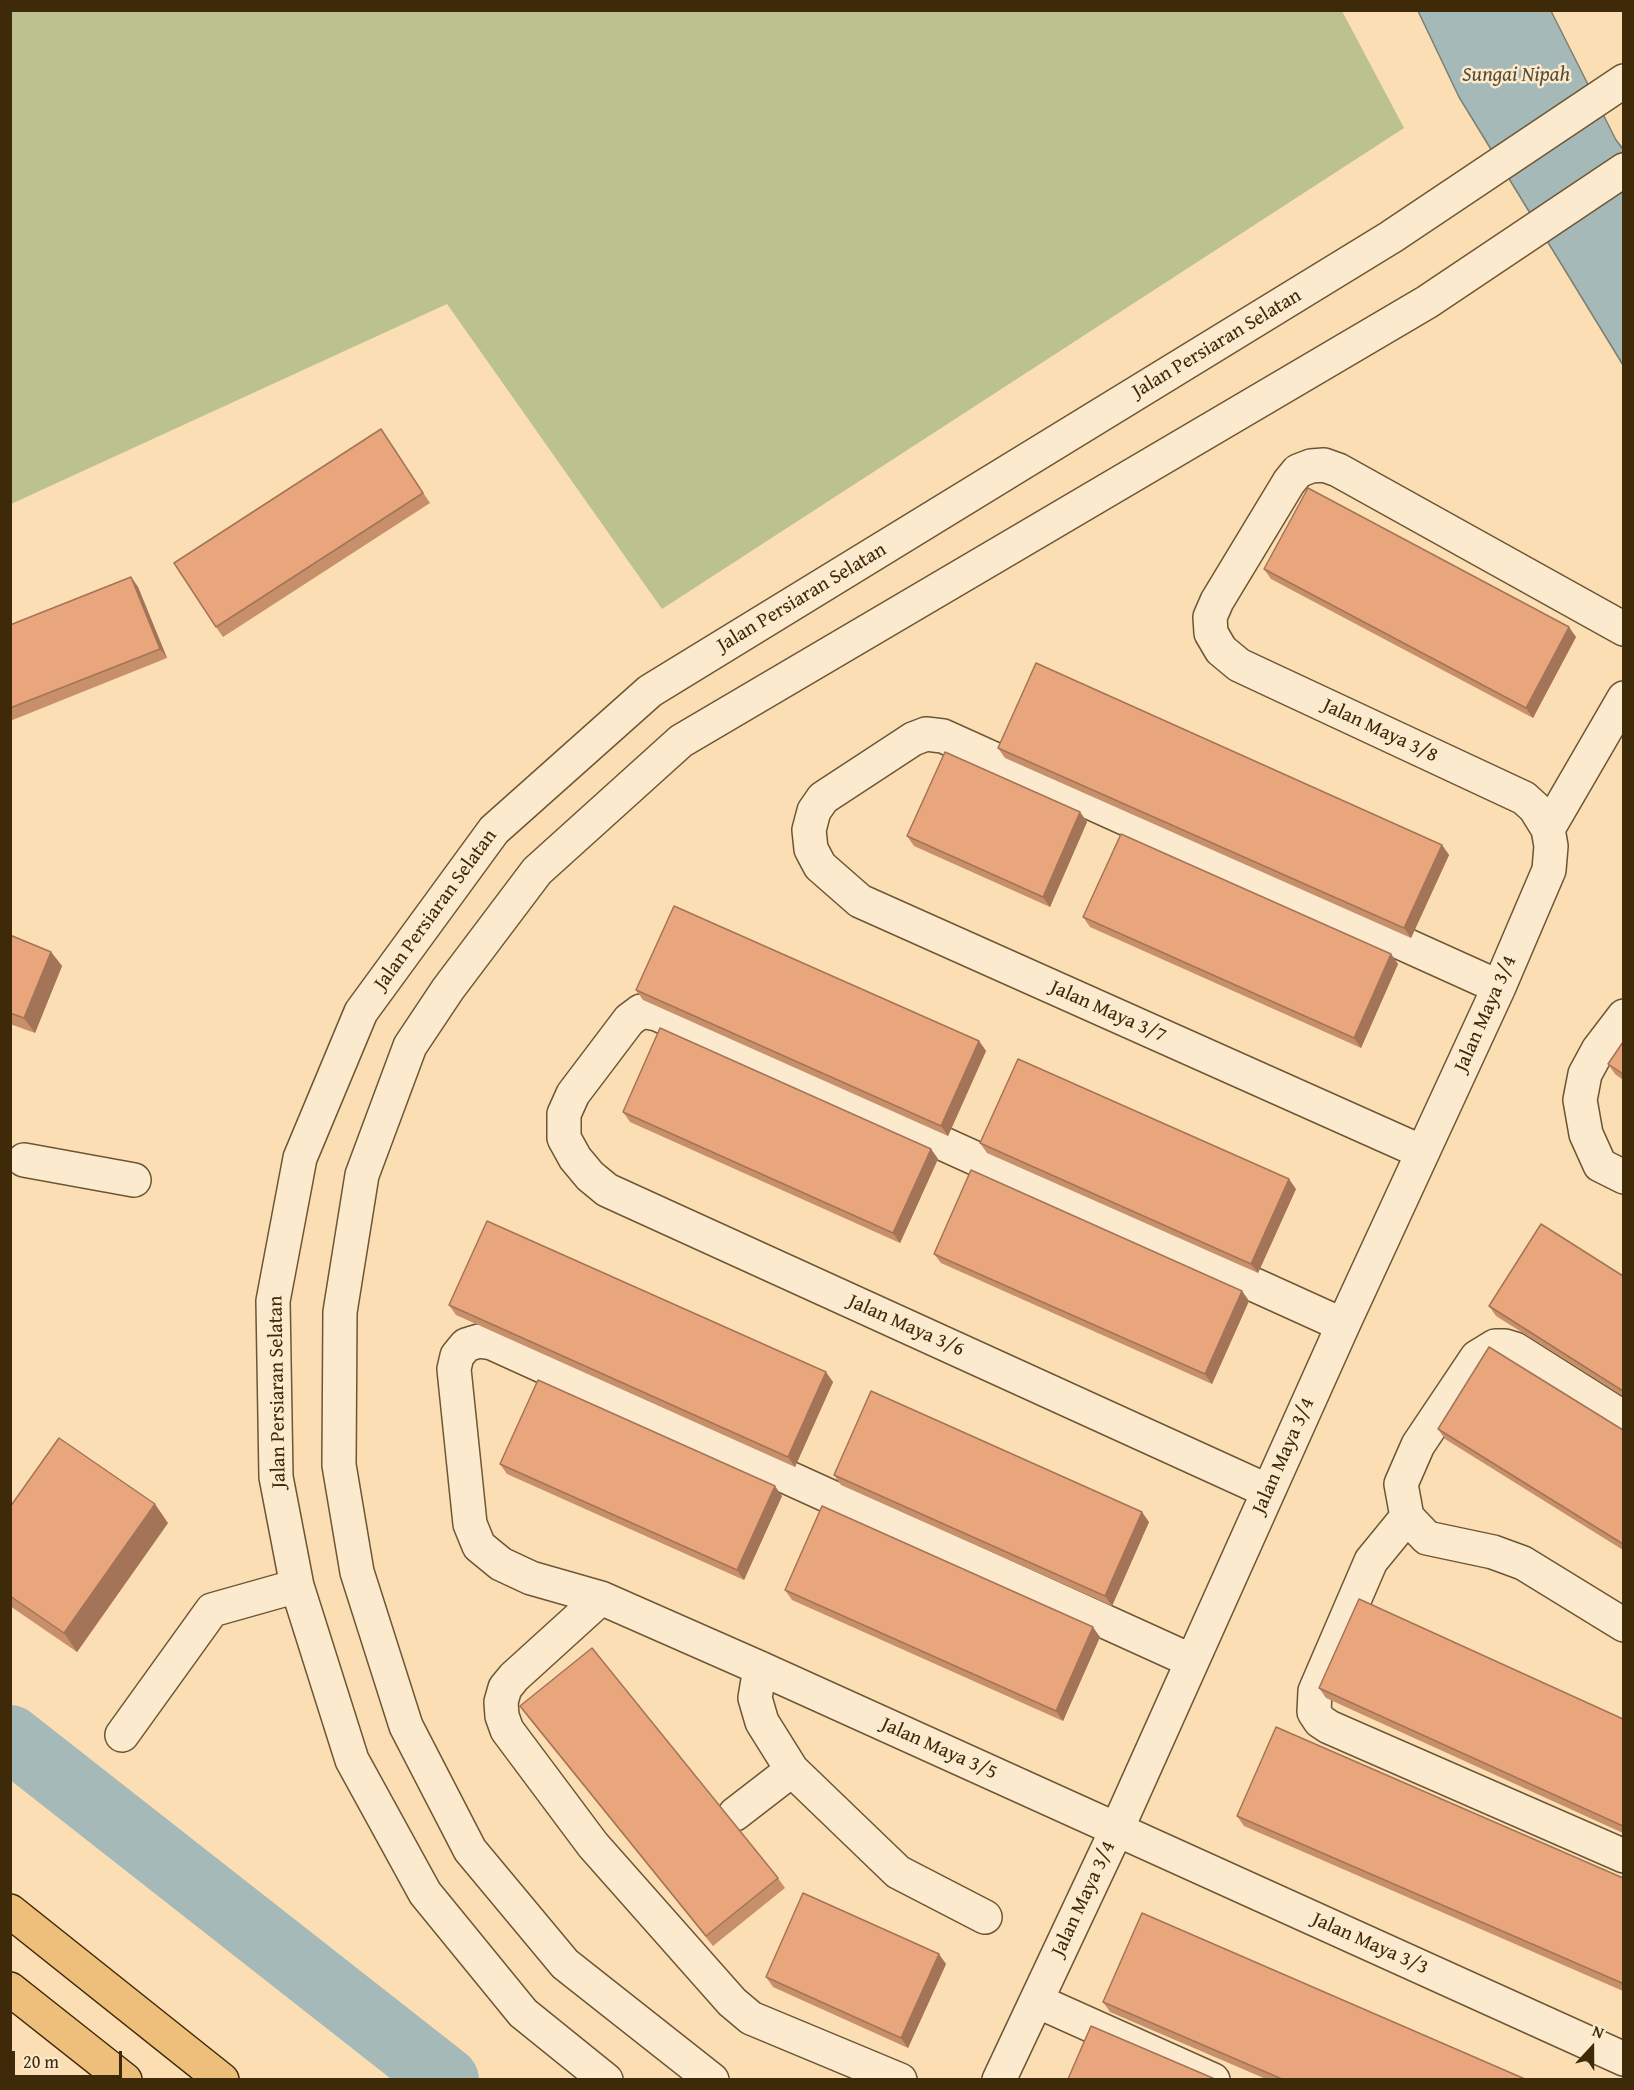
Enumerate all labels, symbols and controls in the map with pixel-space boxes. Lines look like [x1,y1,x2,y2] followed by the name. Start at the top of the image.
[1462,63,1570,89] water label: Sungai Nipah
[1128,284,1306,404] street label: Jalan Persiaran Selatan
[713,538,891,658] street label: Jalan Persiaran Selatan
[1319,694,1441,768] street label: Jalan Maya 3/8
[370,825,502,995] street label: Jalan Persiaran Selatan
[1450,952,1522,1076] street label: Jalan Maya 3/4
[1046,976,1170,1048] street label: Jalan Maya 3/7
[844,1290,968,1362] street label: Jalan Maya 3/6
[264,1295,292,1489] street label: Jalan Persiaran Selatan
[1248,1394,1320,1518] street label: Jalan Maya 3/4
[877,1713,1001,1785] street label: Jalan Maya 3/5
[1047,1838,1121,1960] street label: Jalan Maya 3/4
[1308,1908,1432,1980] street label: Jalan Maya 3/3
[1562,2018,1622,2078] north arrow
[1589,2018,1608,2044] text: N
[15,2039,124,2077] scale bar
[23,2048,59,2075] text: 20 m

